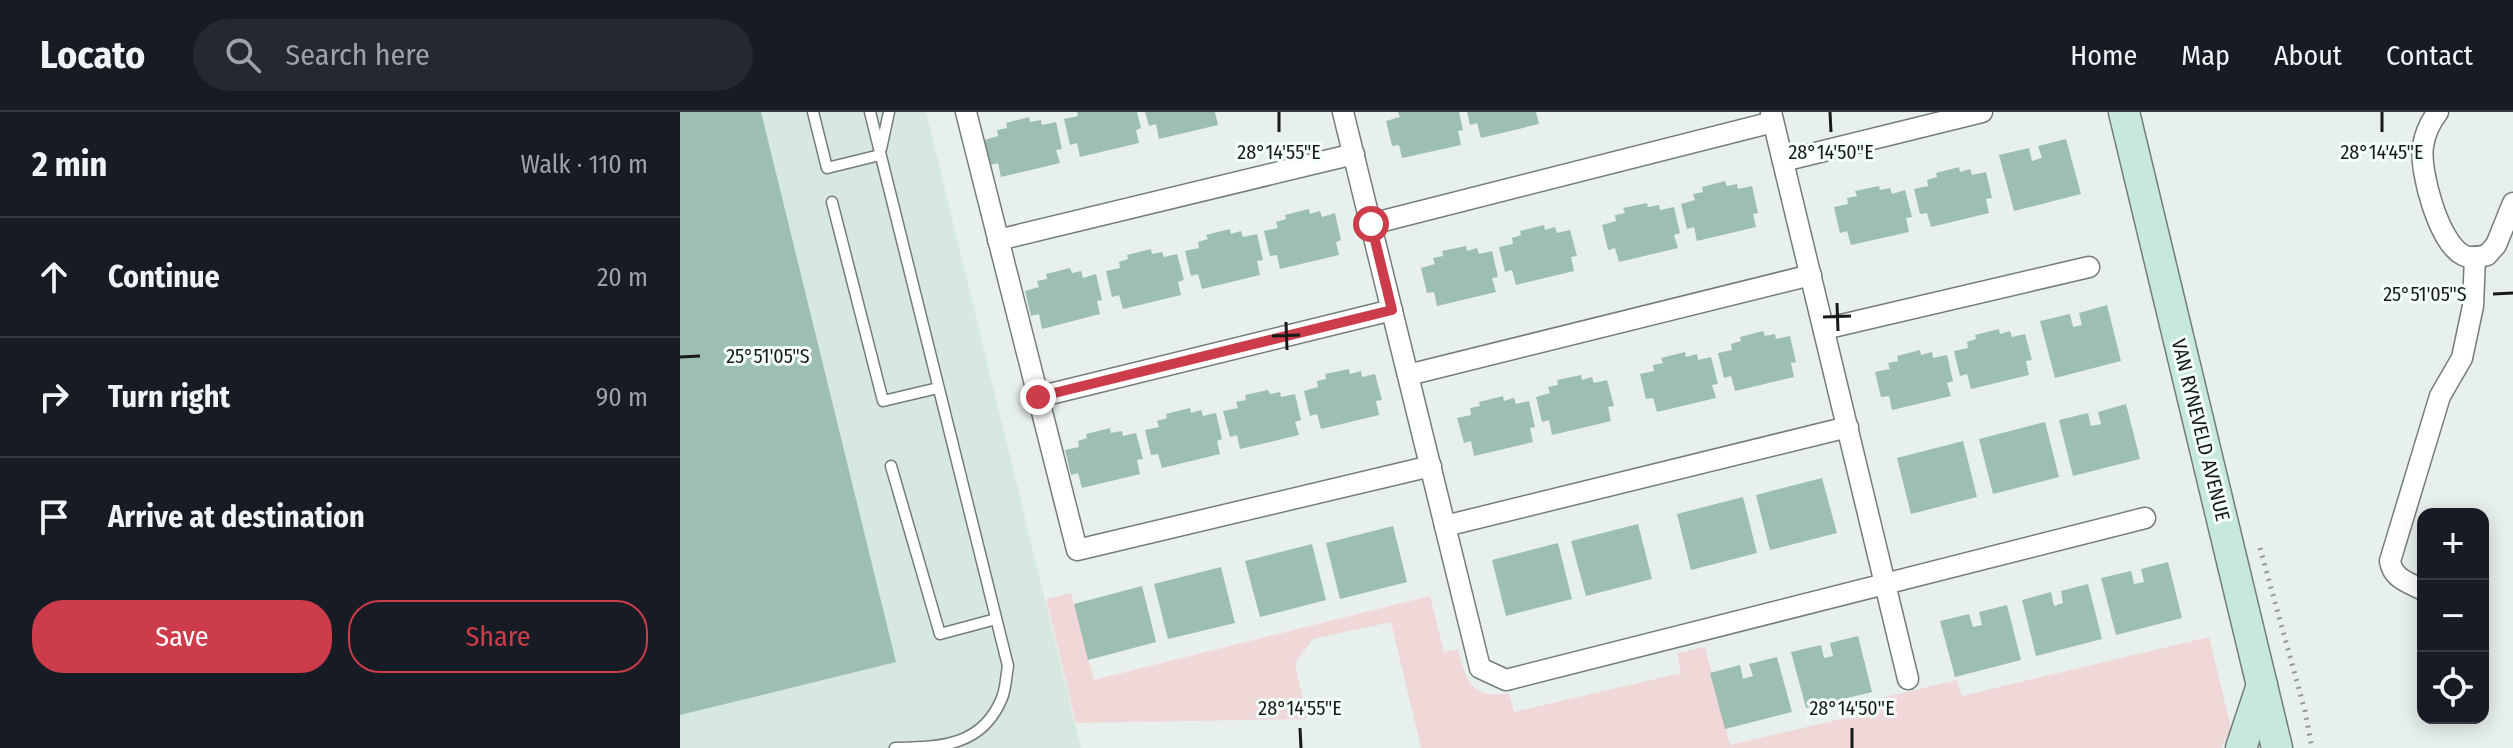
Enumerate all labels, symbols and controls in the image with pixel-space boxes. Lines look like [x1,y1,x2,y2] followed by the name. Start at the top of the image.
[193,19,753,91] search box
[40,32,145,78] text: Locato
[221,33,265,77] icon: search
[285,37,430,73] text: Search here
[2070,39,2137,72] text: Home
[2181,39,2230,72] text: Map
[2274,39,2342,72] text: About
[2386,39,2473,72] text: Contact
[1237,140,1321,164] text: 28°14'55"E
[1788,140,1874,164] text: 28°14'50"E
[2341,140,2423,164] text: 28°14'45"E
[32,144,107,185] text: 2 min
[521,149,648,180] text: Walk · 110 m
[1353,206,1389,242] route start
[32,255,76,299] icon: ahead
[108,259,220,295] text: Continue
[597,262,648,293] text: 20 m
[2383,282,2467,306] text: 25°51'05"S
[2167,336,2235,524] street label: VAN RYNEVELD AVENUE
[726,344,810,368] text: 25°51'05"S
[32,375,76,419] icon: right
[108,379,230,415] text: Turn right
[1020,379,1056,415] route end
[596,382,648,413] text: 90 m
[32,495,76,539] icon: arrive
[108,499,365,535] text: Arrive at destination
[2417,508,2489,724] map controls
[2417,508,2489,580] button: +
[2417,580,2489,652] button: −
[32,600,332,673] button: Save
[348,600,648,673] button: Share
[2417,652,2489,724] button: locate
[1258,696,1342,720] text: 28°14'55"E
[1809,696,1895,720] text: 28°14'50"E

